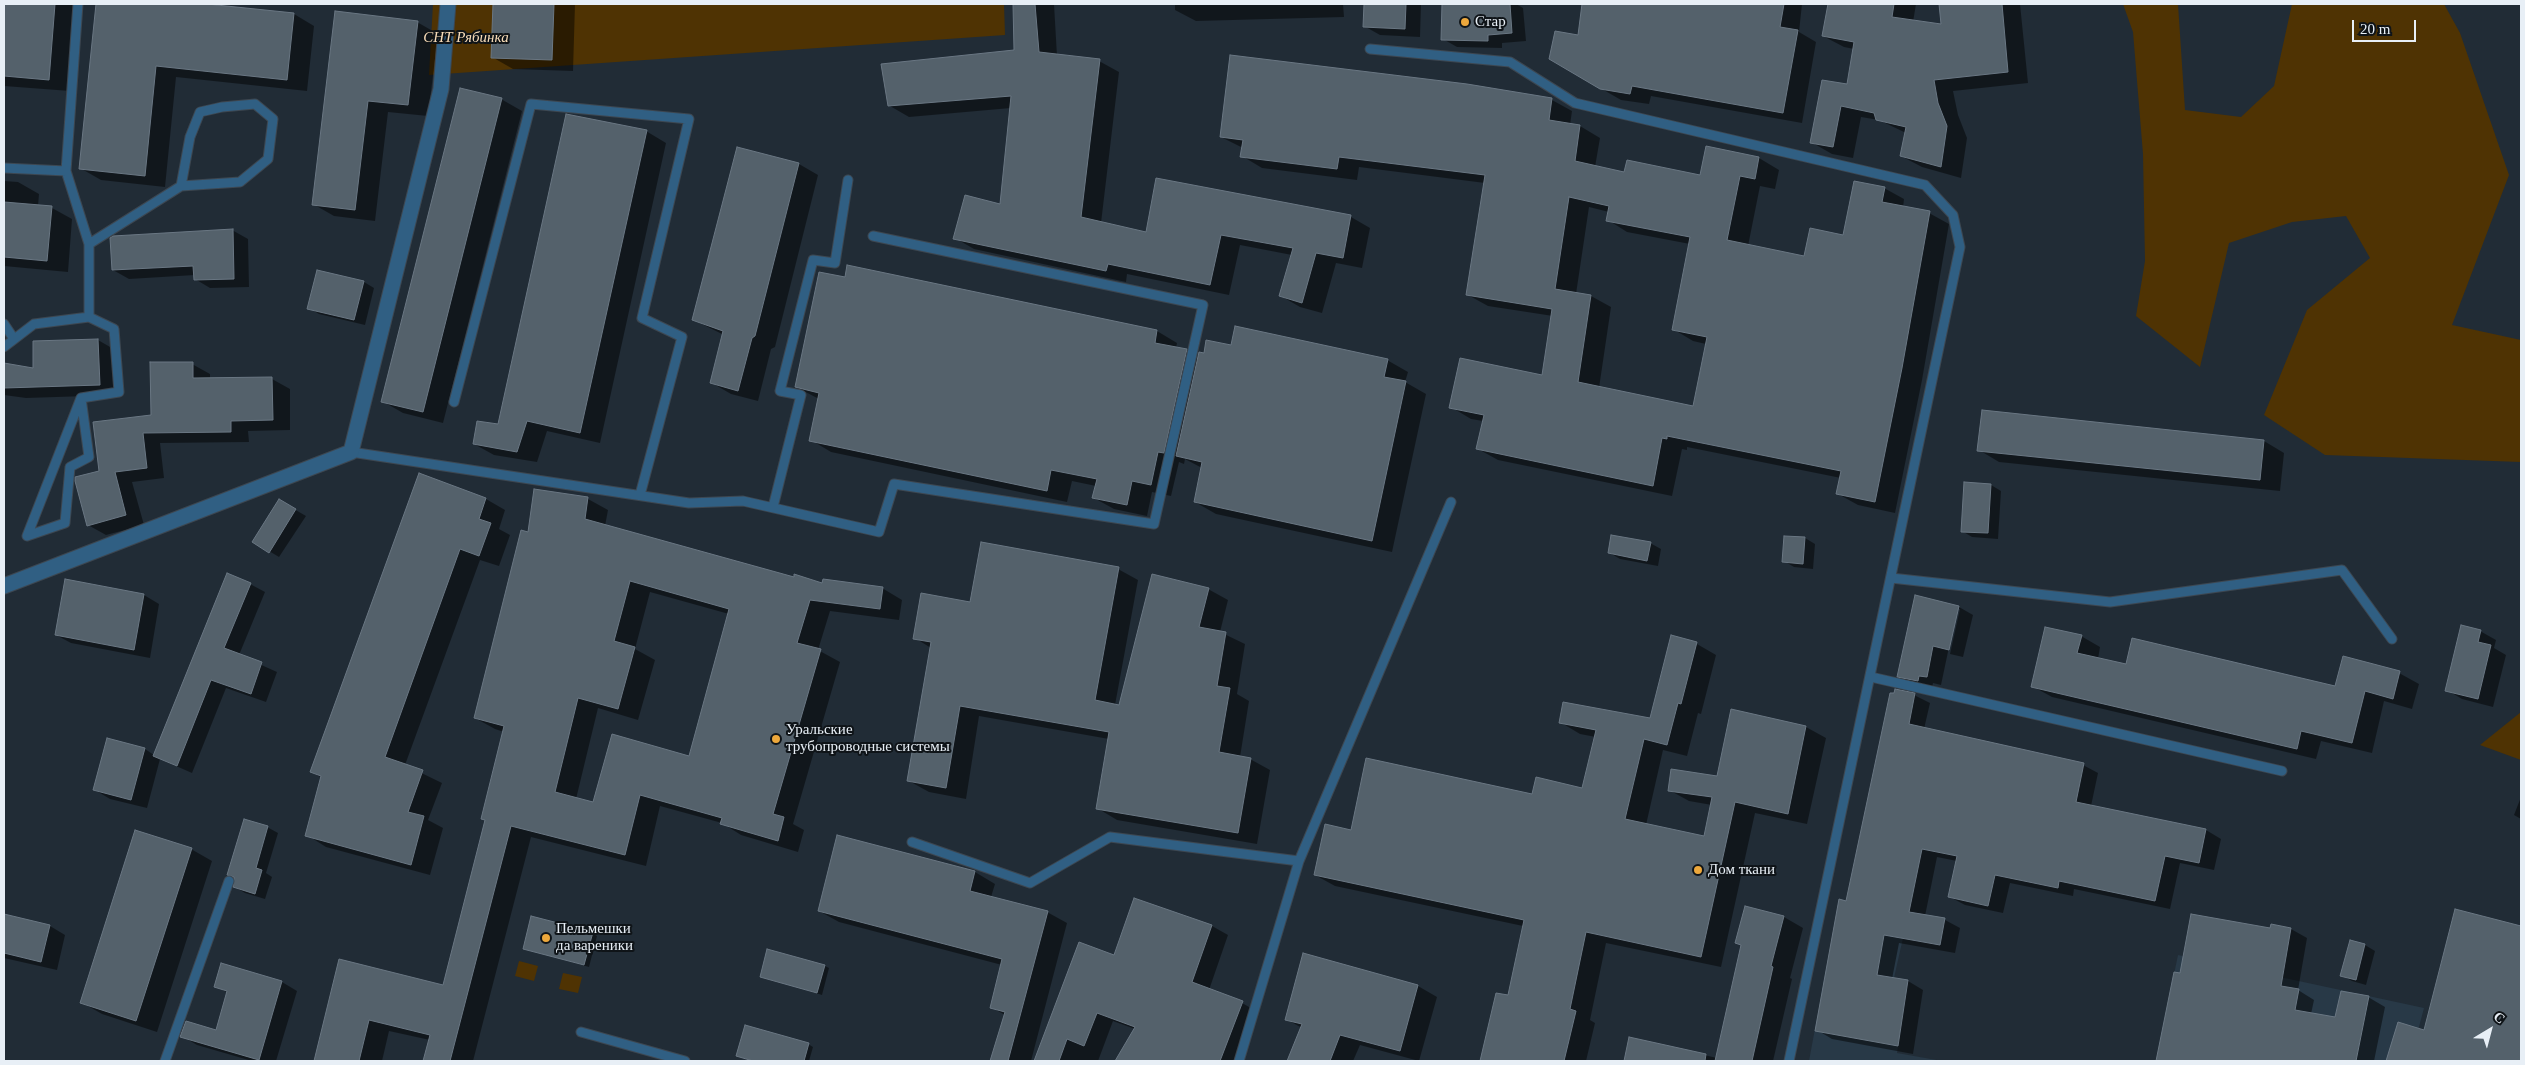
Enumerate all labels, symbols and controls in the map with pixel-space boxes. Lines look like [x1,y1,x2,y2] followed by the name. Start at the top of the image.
[2355,10,2419,42] scale bar
[1475,13,1506,31] place label: Стар
[1459,16,1471,28] marker: Стар
[2360,21,2390,37] text: 20 m
[423,29,509,47] park label: СНТ Рябинка
[786,721,950,756] place label: Уральские трубопроводные системы
[770,733,782,745] marker: Уральские трубопроводные системы
[1708,861,1775,879] place label: Дом ткани
[1692,864,1704,876] marker: Дом ткани
[556,920,633,955] place label: Пельмешки да вареники
[540,932,552,944] marker: Пельмешки да вареники
[2465,1005,2515,1055] north arrow
[2491,1009,2508,1027] text: С

